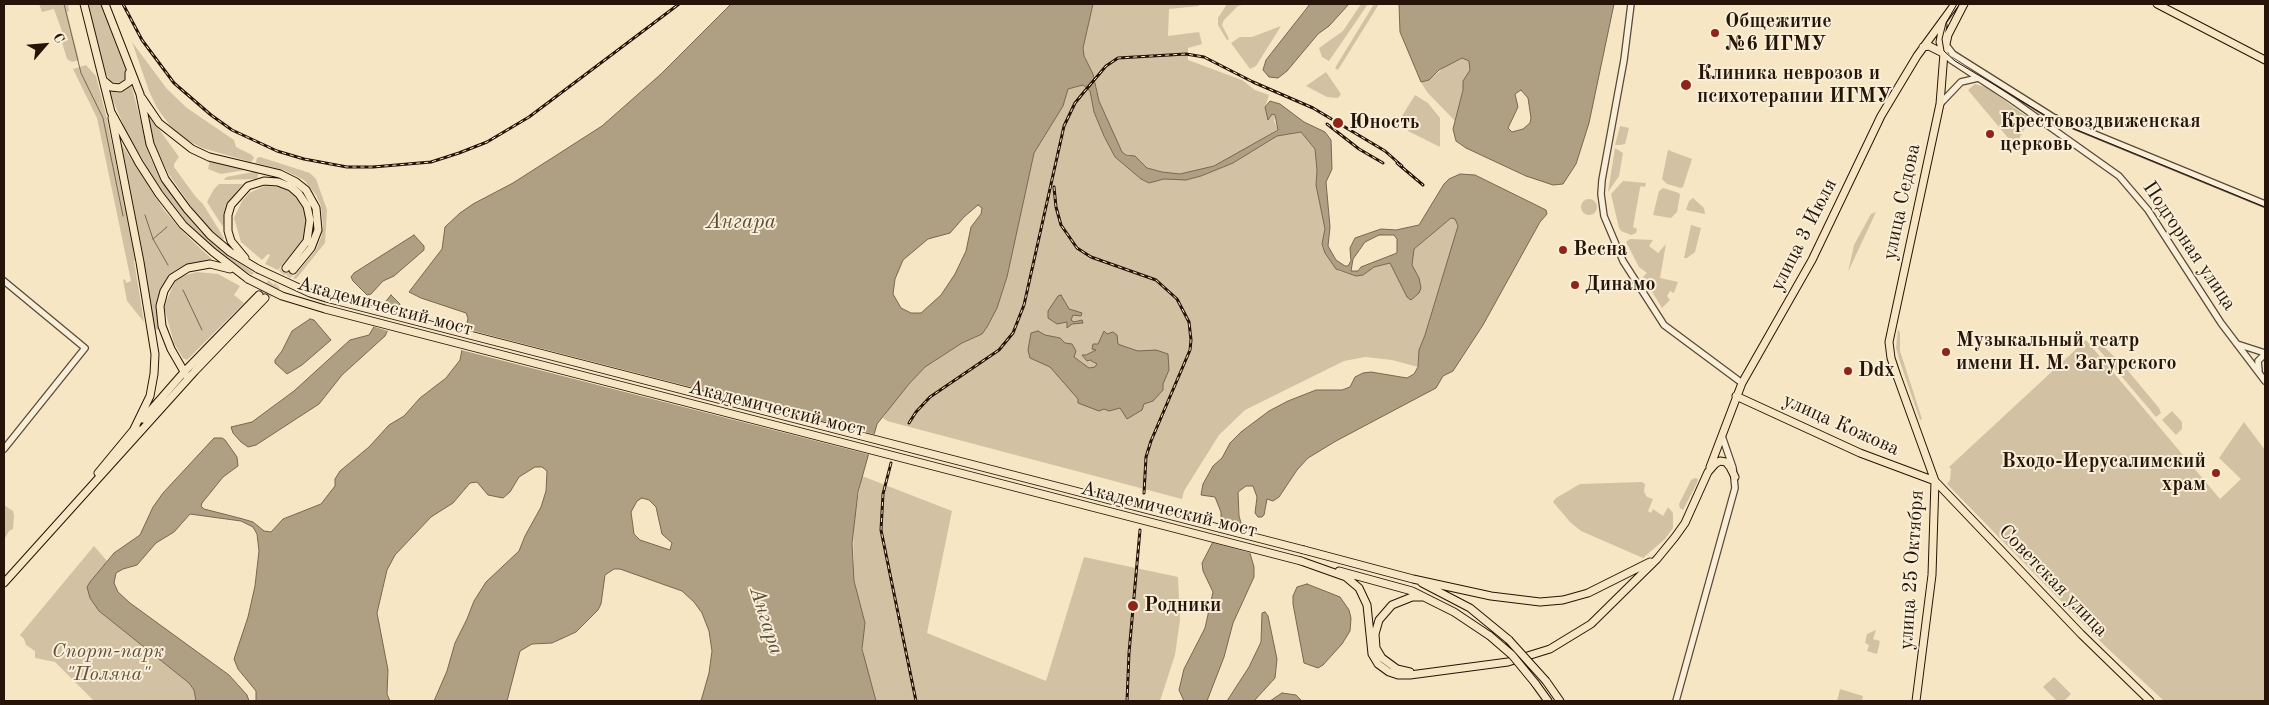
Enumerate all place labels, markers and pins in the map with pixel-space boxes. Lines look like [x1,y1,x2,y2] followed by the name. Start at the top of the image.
[1725,10,1832,57] place label: Общежитие №6 ИГМУ
[1709,27,1721,39] marker: Общежитие №6 ИГМУ
[1697,62,1892,109] place label: Клиника неврозов и психотерапии ИГМУ
[1679,78,1693,92] marker: Клиника неврозов и психотерапии ИГМУ
[2000,110,2201,157] place label: Крестовоздвиженская церковь
[1349,111,1420,135] place label: Юность
[1331,116,1345,130] marker: Юность
[1984,128,1996,140] marker: Крестовоздвиженская церковь
[1573,238,1627,262] place label: Весна
[1557,244,1569,256] marker: Весна
[1585,273,1656,297] place label: Динамо
[1569,279,1581,291] marker: Динамо
[1956,329,2176,376] place label: Музыкальный театр имени Н. М. Загурского
[1940,346,1952,358] marker: Музыкальный театр имени Н. М. Загурского
[1858,359,1895,383] place label: Ddx
[1842,365,1854,377] marker: Ddx
[2002,450,2206,497] place label: Входо-Иерусалимский храм
[2210,467,2222,479] marker: Входо-Иерусалимский храм
[1144,594,1221,618] place label: Родники
[1126,599,1140,613] marker: Родники

